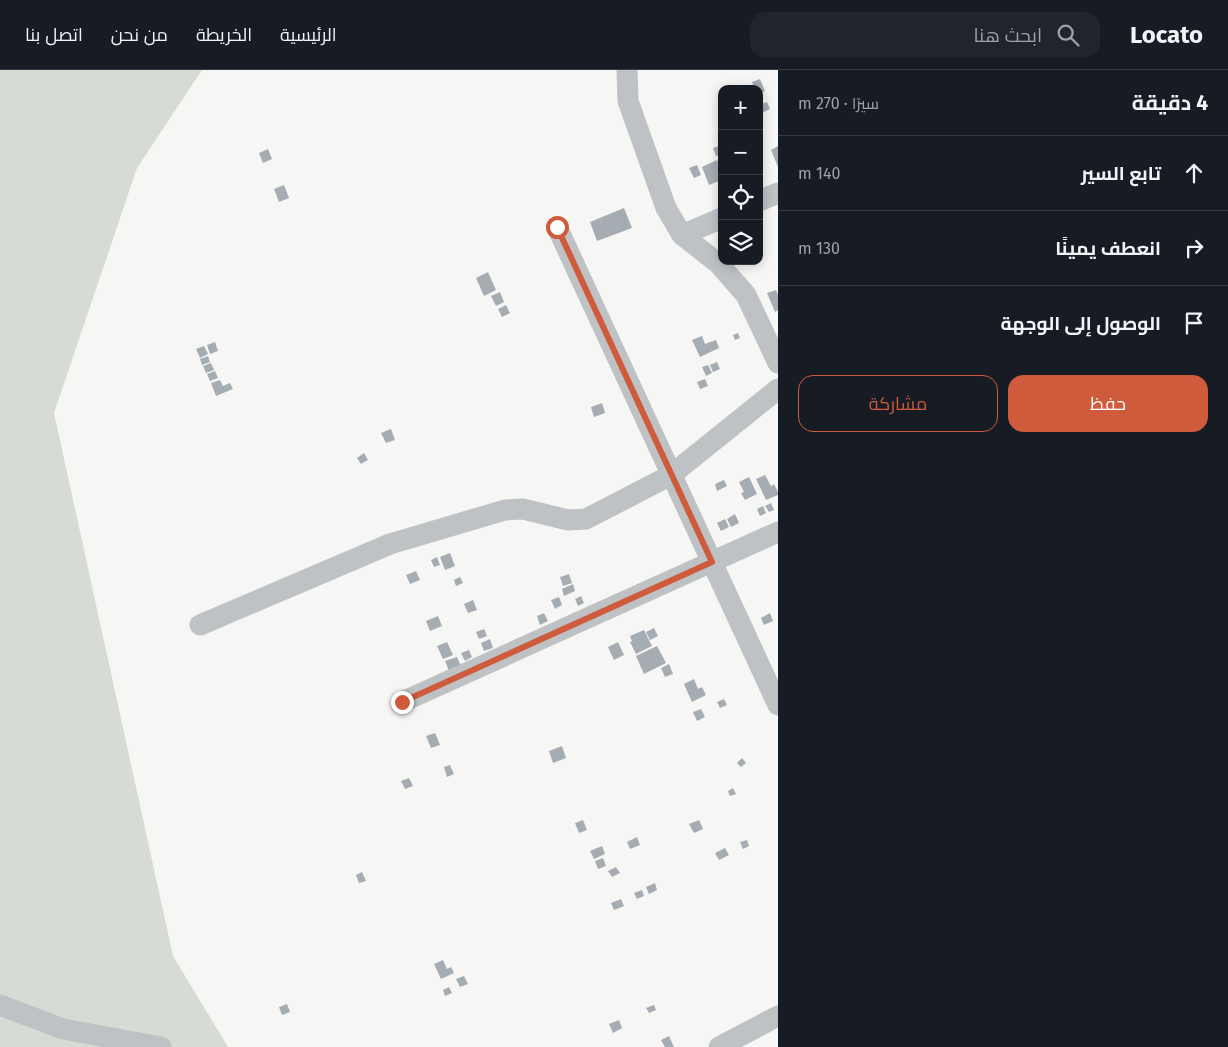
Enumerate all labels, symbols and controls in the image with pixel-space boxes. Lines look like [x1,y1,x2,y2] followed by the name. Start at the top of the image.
[750,12,1100,57] search box
[1054,21,1082,49] icon: search
[1130,21,1203,49] text: Locato
[25,24,83,46] text: اتصل بنا
[111,24,168,46] text: من نحن
[196,24,252,46] text: الخريطة
[280,24,337,46] text: الرئيسية
[974,24,1042,47] text: ابحث هنا
[718,85,763,265] map controls
[718,85,763,130] button: +
[1132,90,1208,116] text: 4 دقيقة
[798,94,879,113] text: سيرًا · 270 m
[718,130,763,175] button: −
[1180,159,1208,187] icon: ahead
[1081,162,1161,185] text: تابع السير
[798,164,840,183] text: 140 m
[718,175,763,220] button: locate
[546,216,569,239] route start
[718,220,763,265] button: layers
[1180,234,1208,262] icon: right
[1055,237,1161,260] text: انعطف يمينًا
[798,239,840,258] text: 130 m
[1180,309,1208,337] icon: arrive
[1001,312,1161,335] text: الوصول إلى الوجهة
[798,375,998,432] button: مشاركة
[1008,375,1208,432] button: حفظ
[391,691,414,714] route end

